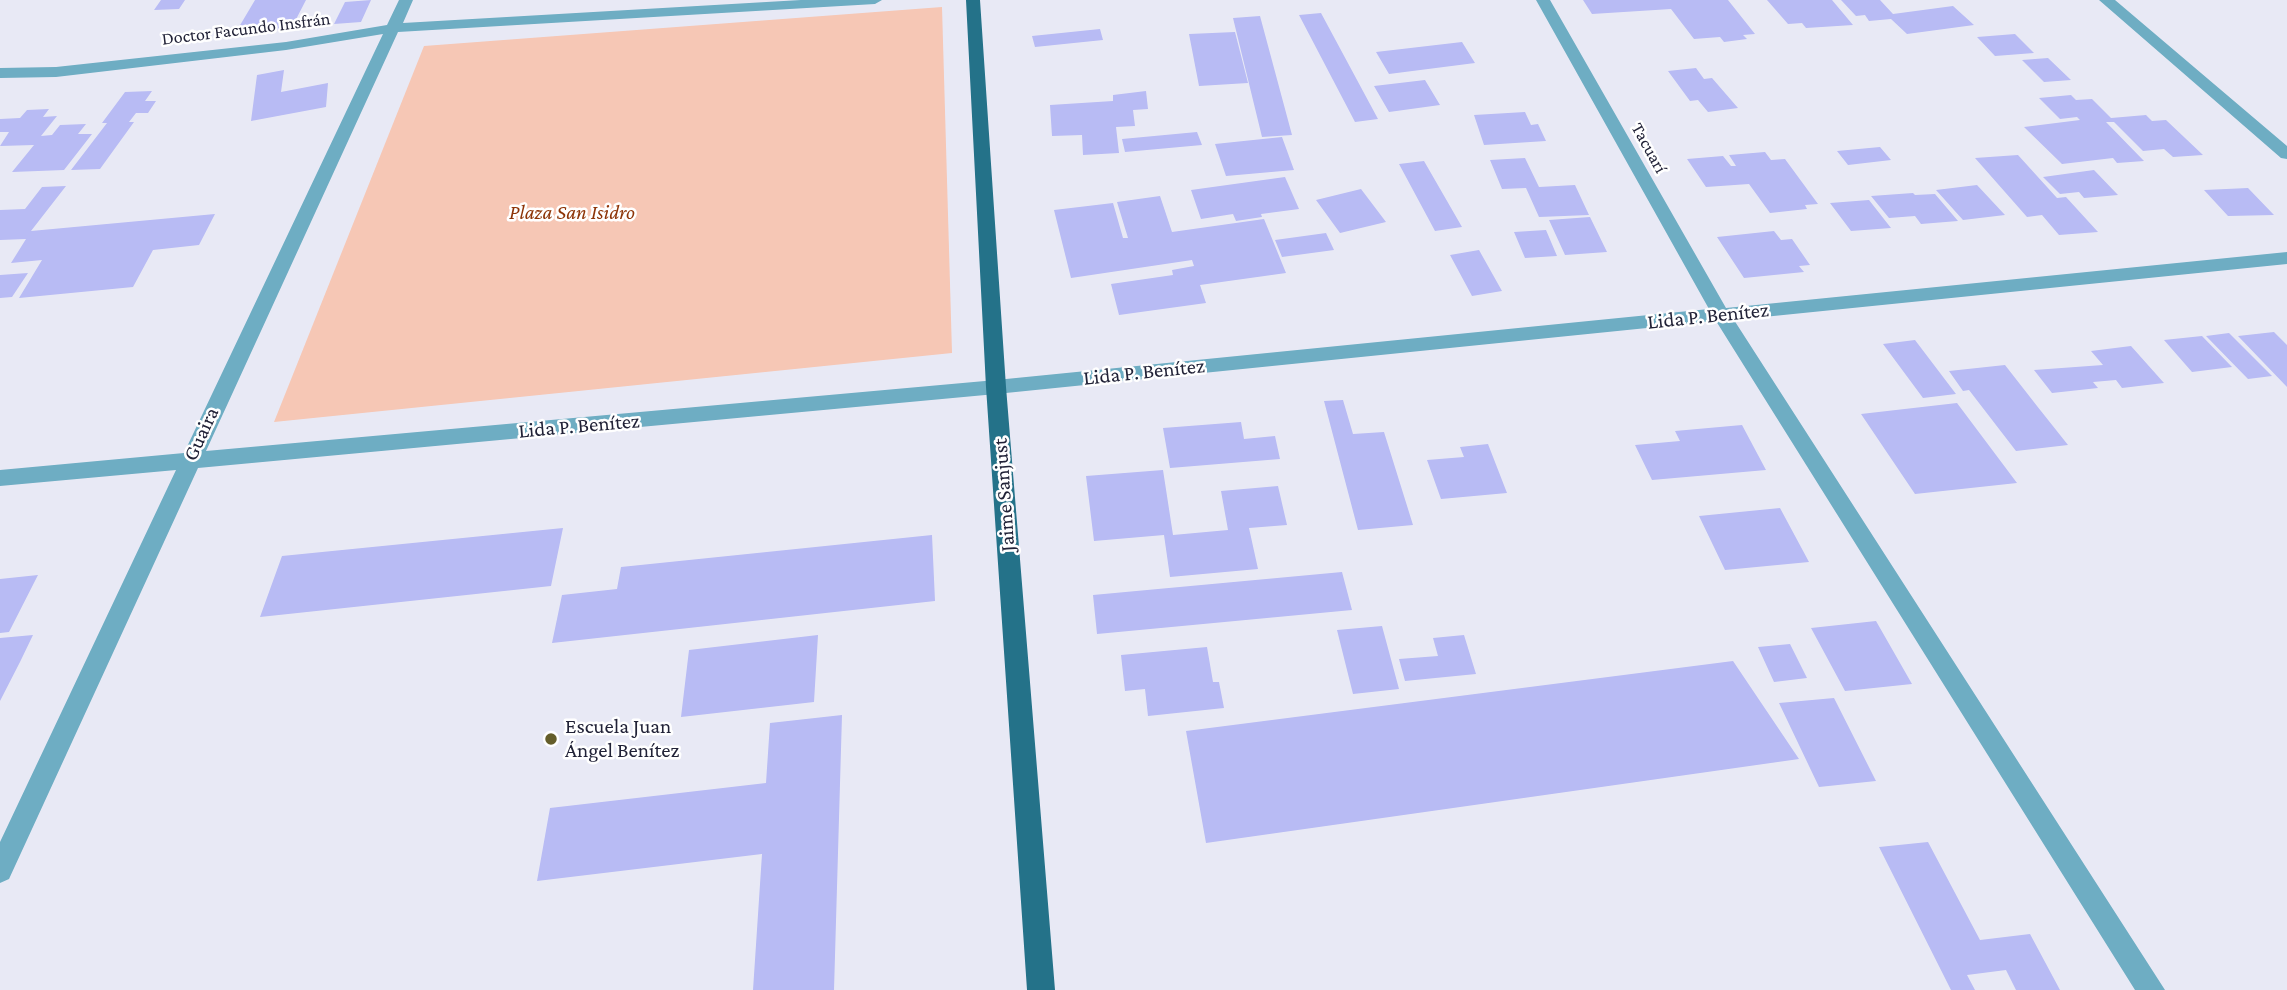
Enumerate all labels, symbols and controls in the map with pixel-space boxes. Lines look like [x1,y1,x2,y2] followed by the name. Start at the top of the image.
[160,8,332,50] street label: Doctor Facundo Insfrán
[1626,119,1672,177] street label: Tacuarí
[509,200,635,226] park label: Plaza San Isidro
[1646,297,1770,335] street label: Lida P. Benítez
[1082,353,1206,391] street label: Lida P. Benítez
[178,403,224,465] street label: Guaira
[517,408,641,444] street label: Lida P. Benítez
[987,437,1021,553] street label: Jaime Sanjust
[565,714,679,764] place label: Escuela Juan Ángel Benítez
[543,731,559,747] marker: Escuela Juan Ángel Benítez

